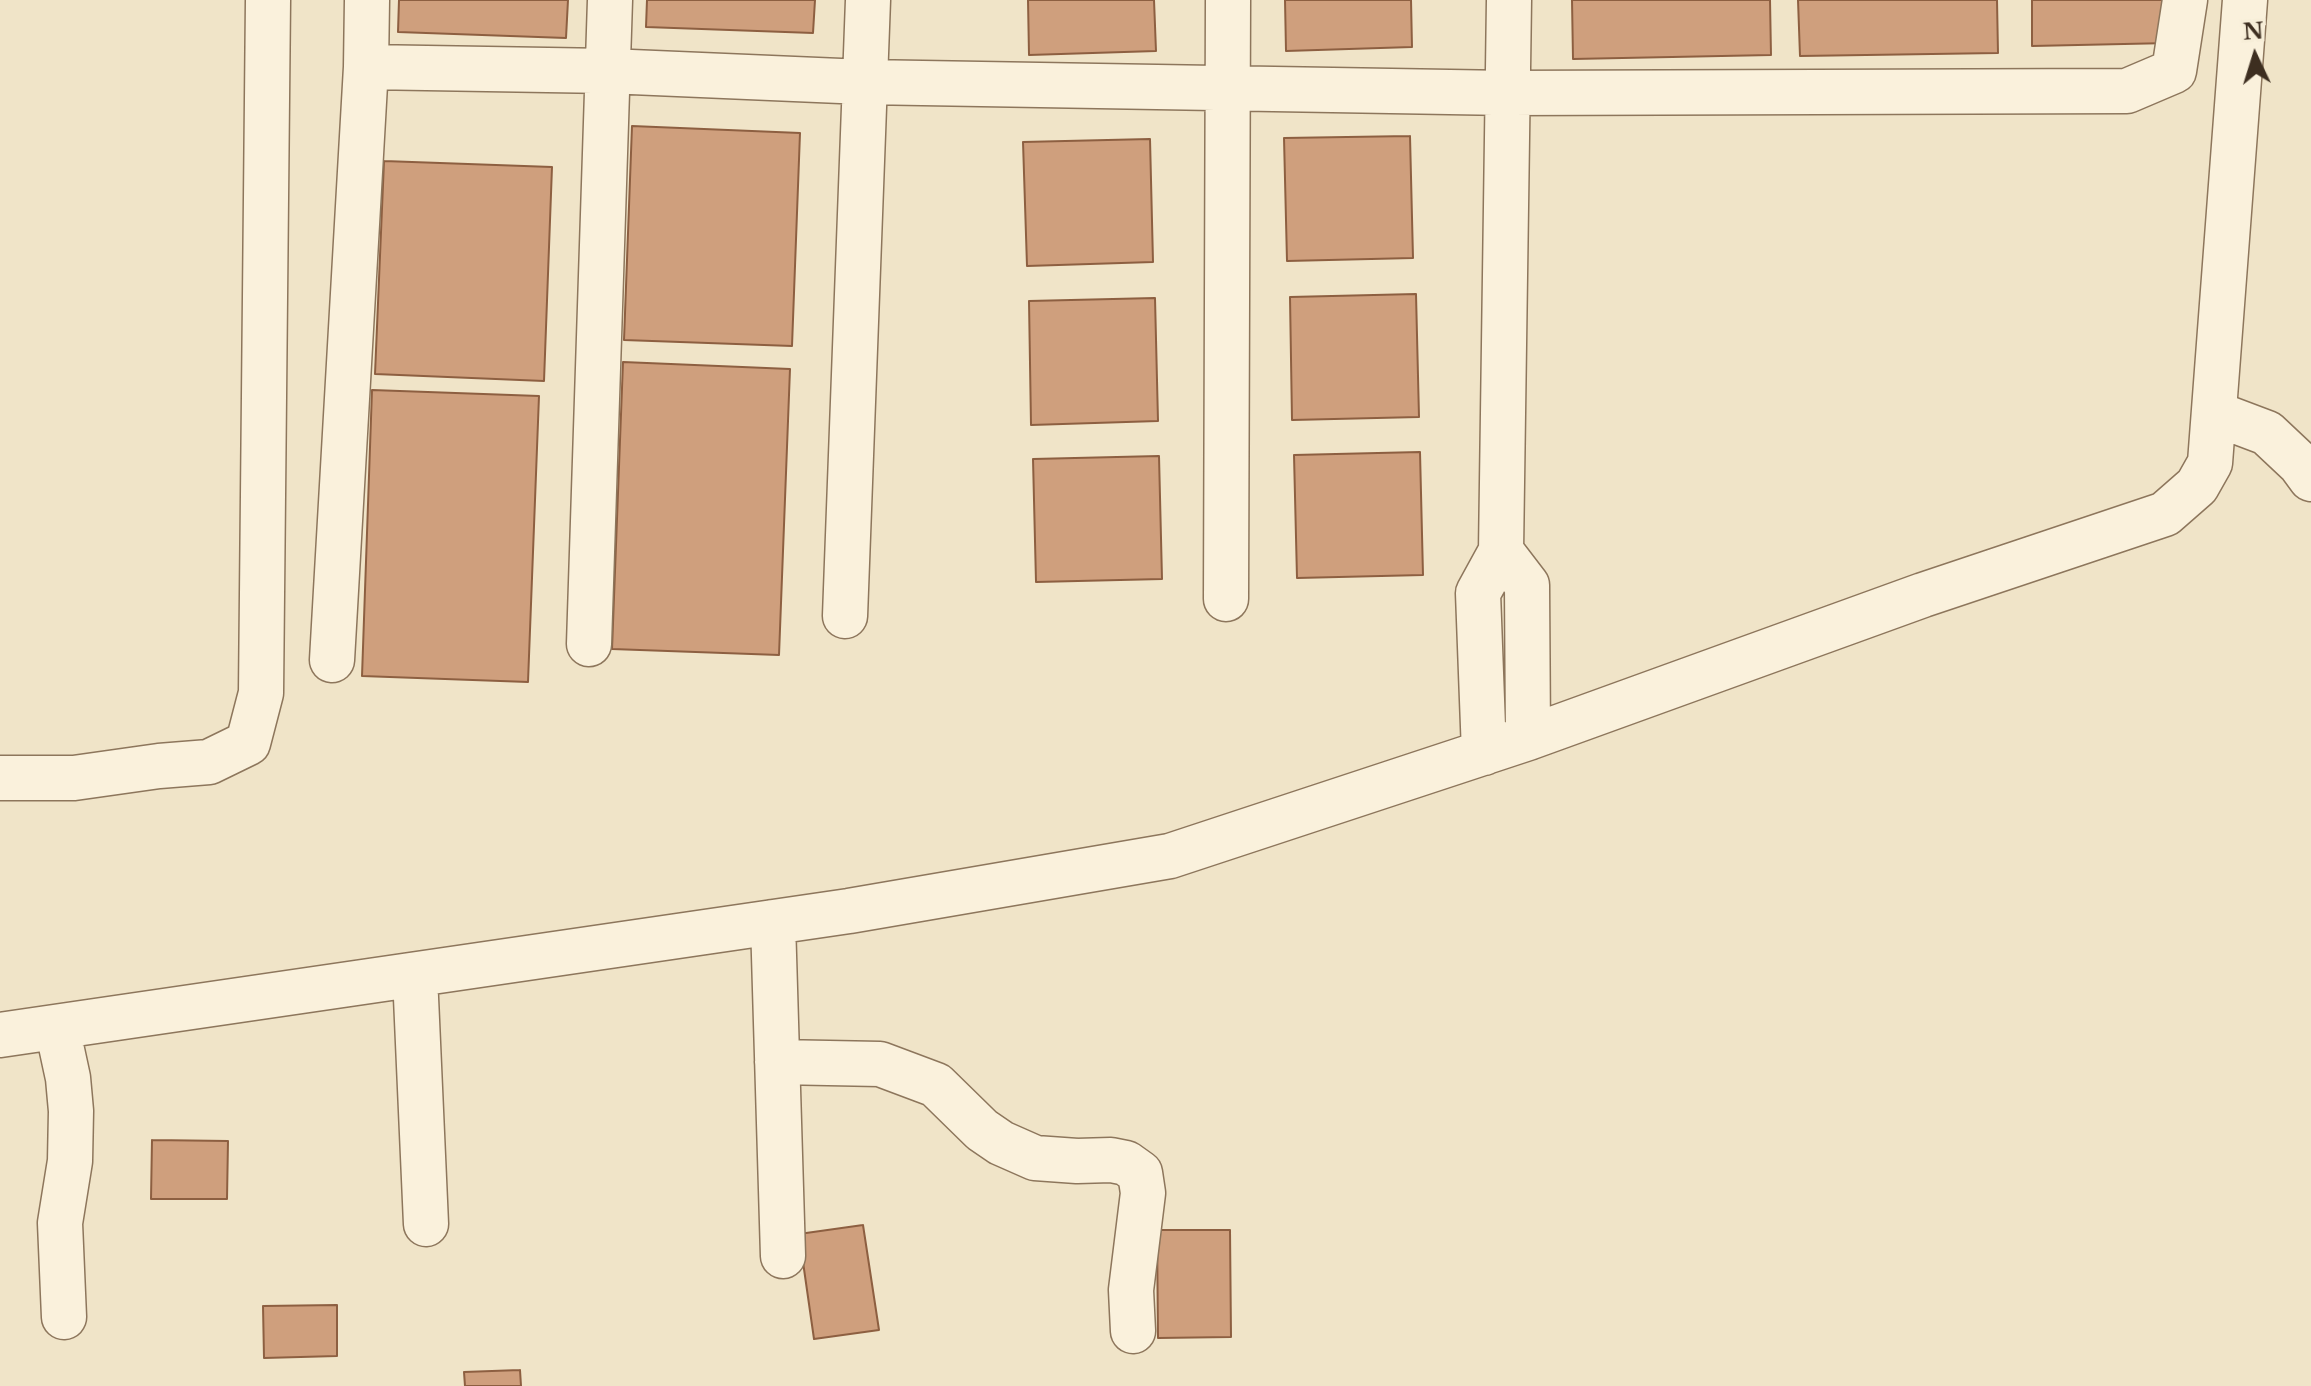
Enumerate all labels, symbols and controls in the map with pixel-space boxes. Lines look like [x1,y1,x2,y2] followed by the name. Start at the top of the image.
[2215,16,2295,96] north arrow
[2242,17,2265,46] text: N

